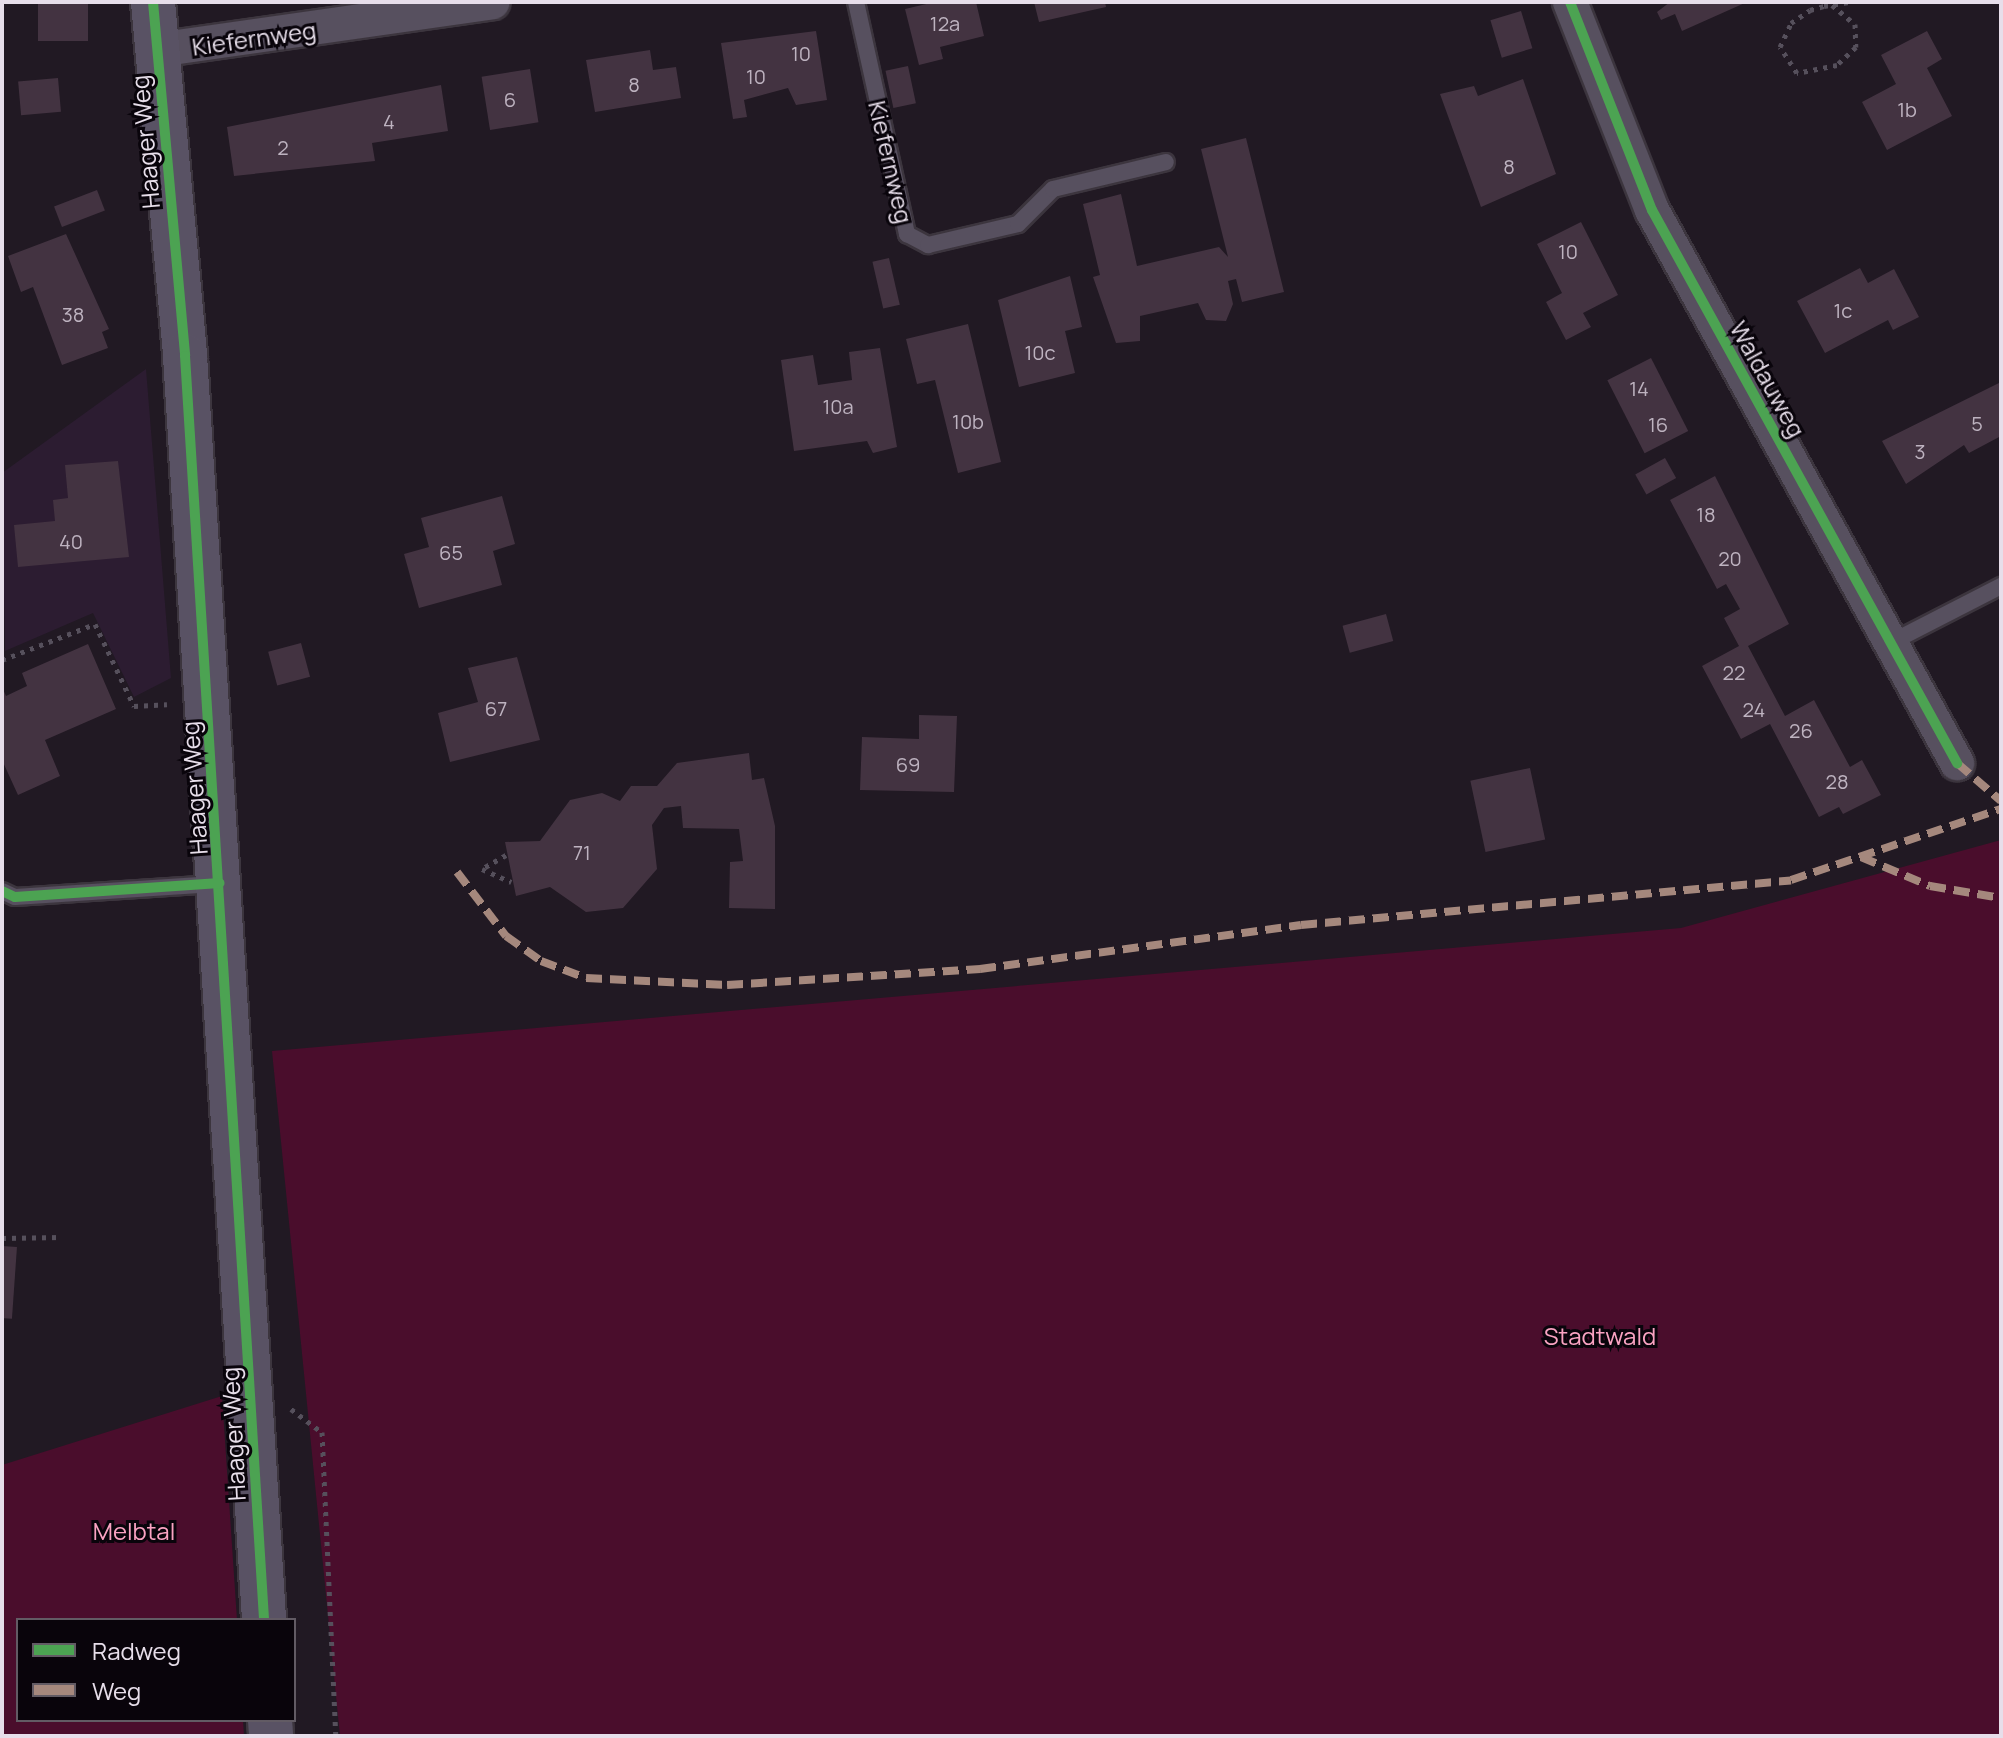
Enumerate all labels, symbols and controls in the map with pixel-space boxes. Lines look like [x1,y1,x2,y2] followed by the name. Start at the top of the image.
[930,11,960,35] house number: 12a
[190,15,318,61] street label: Kiefernweg
[791,41,811,65] house number: 10
[746,64,766,88] house number: 10
[628,72,640,96] house number: 8
[125,74,165,210] street label: Haager Weg
[504,87,516,111] house number: 6
[1897,97,1917,121] house number: 1b
[863,98,919,226] street label: Kiefernweg
[383,109,395,133] house number: 4
[277,135,289,159] house number: 2
[1503,154,1515,178] house number: 8
[1558,239,1578,263] house number: 10
[1834,298,1852,322] house number: 1c
[62,302,84,326] house number: 38
[1724,316,1812,442] street label: Waldauweg
[1024,340,1056,364] house number: 10c
[1629,376,1649,400] house number: 14
[822,394,854,418] house number: 10a
[952,409,984,433] house number: 10b
[1971,411,1983,435] house number: 5
[1648,412,1668,436] house number: 16
[1914,439,1926,463] house number: 3
[1696,502,1716,526] house number: 18
[59,529,83,553] house number: 40
[439,540,463,564] house number: 65
[1718,546,1742,570] house number: 20
[1723,660,1745,684] house number: 22
[485,696,507,720] house number: 67
[1743,697,1765,721] house number: 24
[1789,718,1813,742] house number: 26
[175,720,213,856] street label: Haager Weg
[896,752,920,776] house number: 69
[1825,769,1849,793] house number: 28
[573,840,591,864] house number: 71
[1544,1322,1656,1350] park label: Stadtwald
[215,1366,251,1502] street label: Haager Weg
[93,1517,175,1545] park label: Melbtal
[16,1618,296,1722] legend
[92,1634,181,1667] text: Radweg
[92,1674,141,1707] text: Weg

